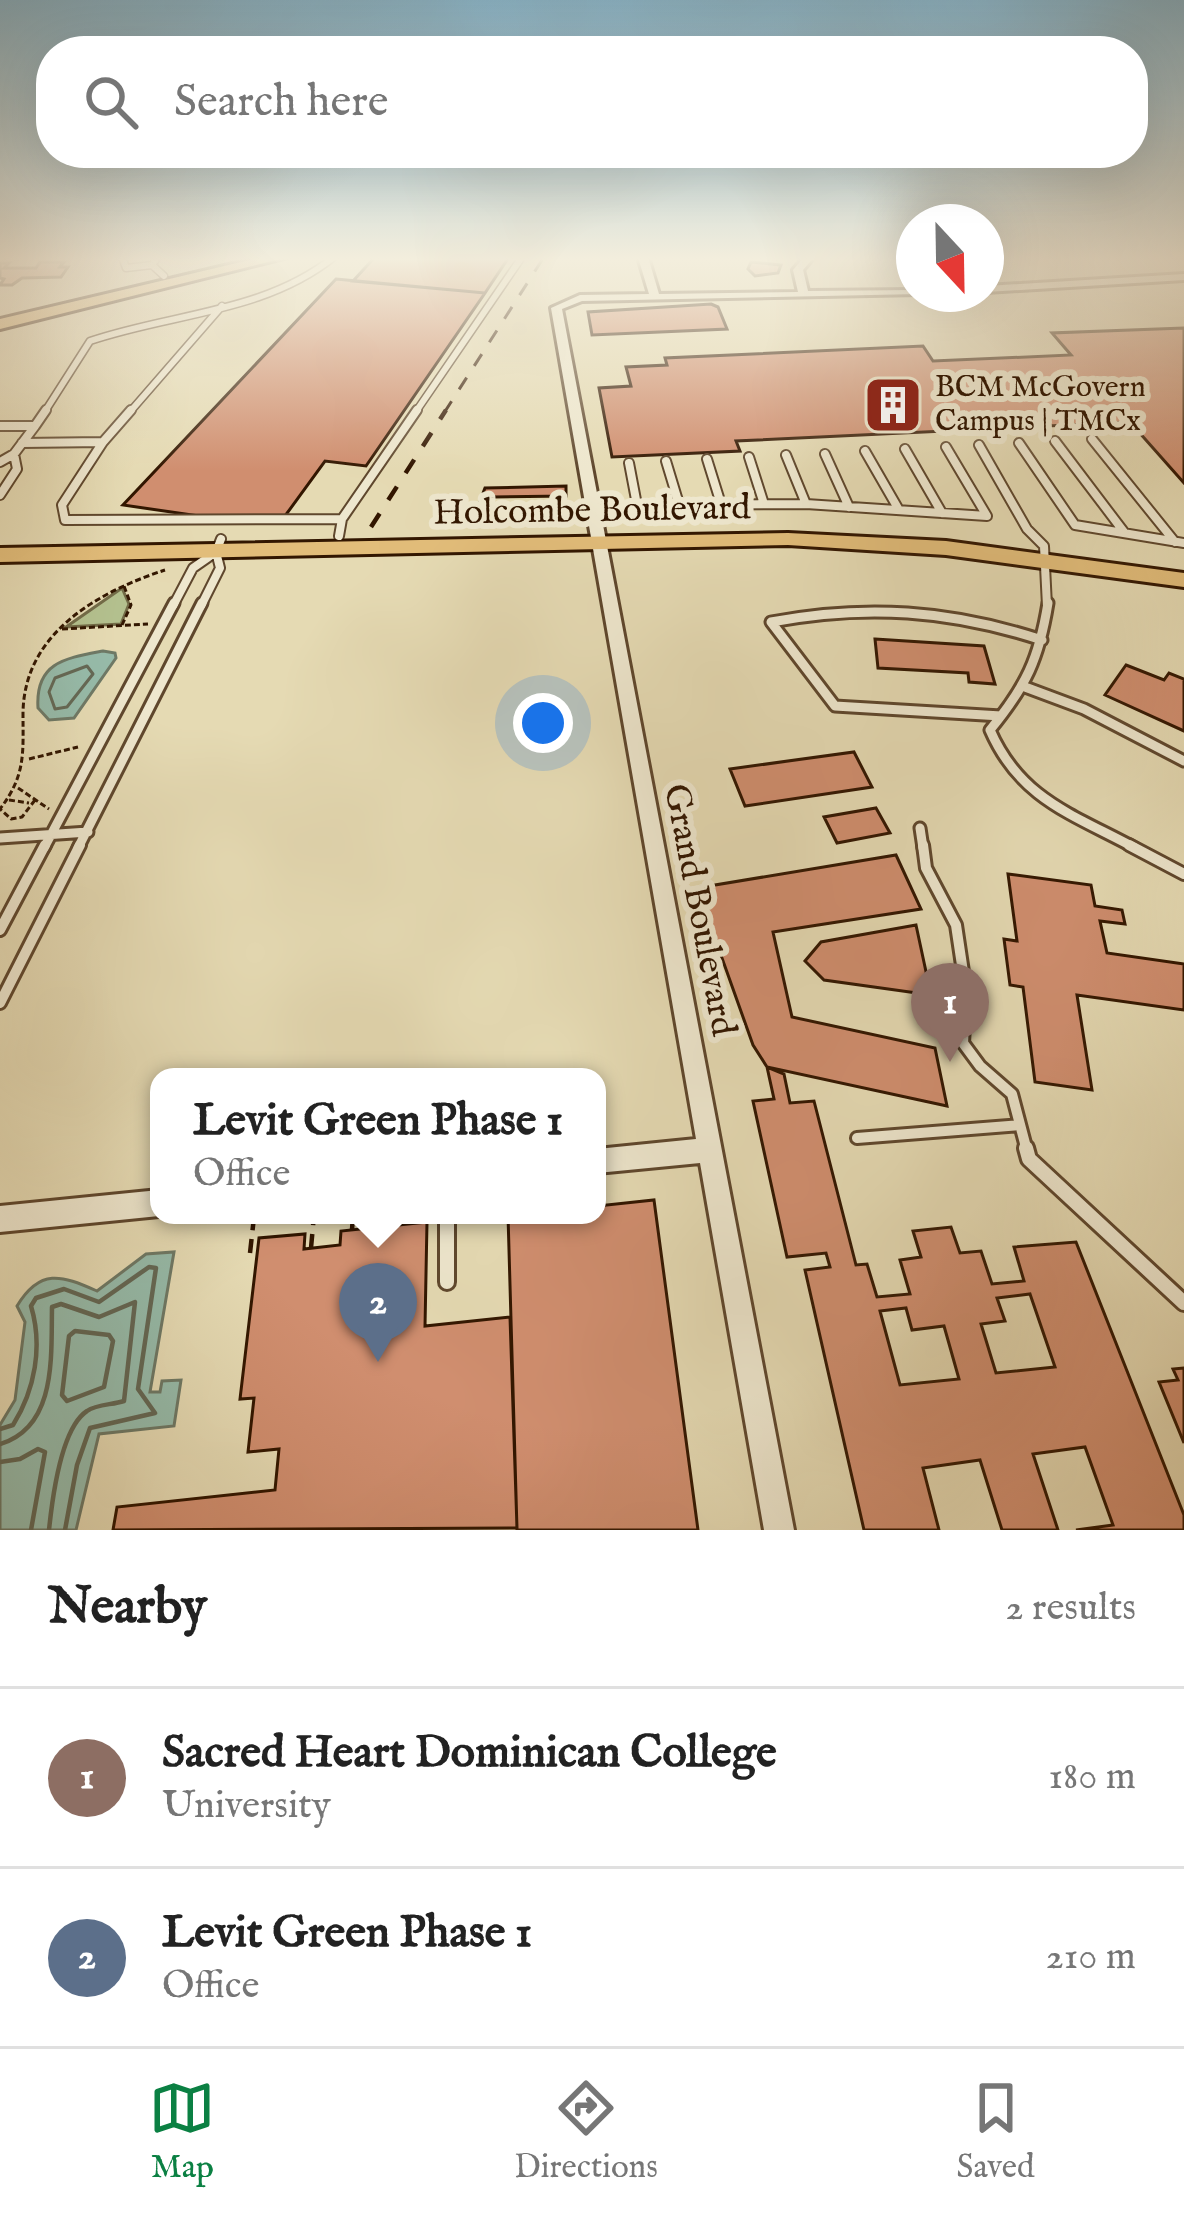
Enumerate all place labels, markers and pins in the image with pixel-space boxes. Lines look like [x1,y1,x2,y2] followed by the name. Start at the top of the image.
[935,369,1146,441] place label: BCM McGovern Campus | TMCx
[862,374,924,436] building icon: BCM McGovern Campus | TMCx
[911,963,989,1062] pin: 1
[339,1263,417,1362] pin: 2

